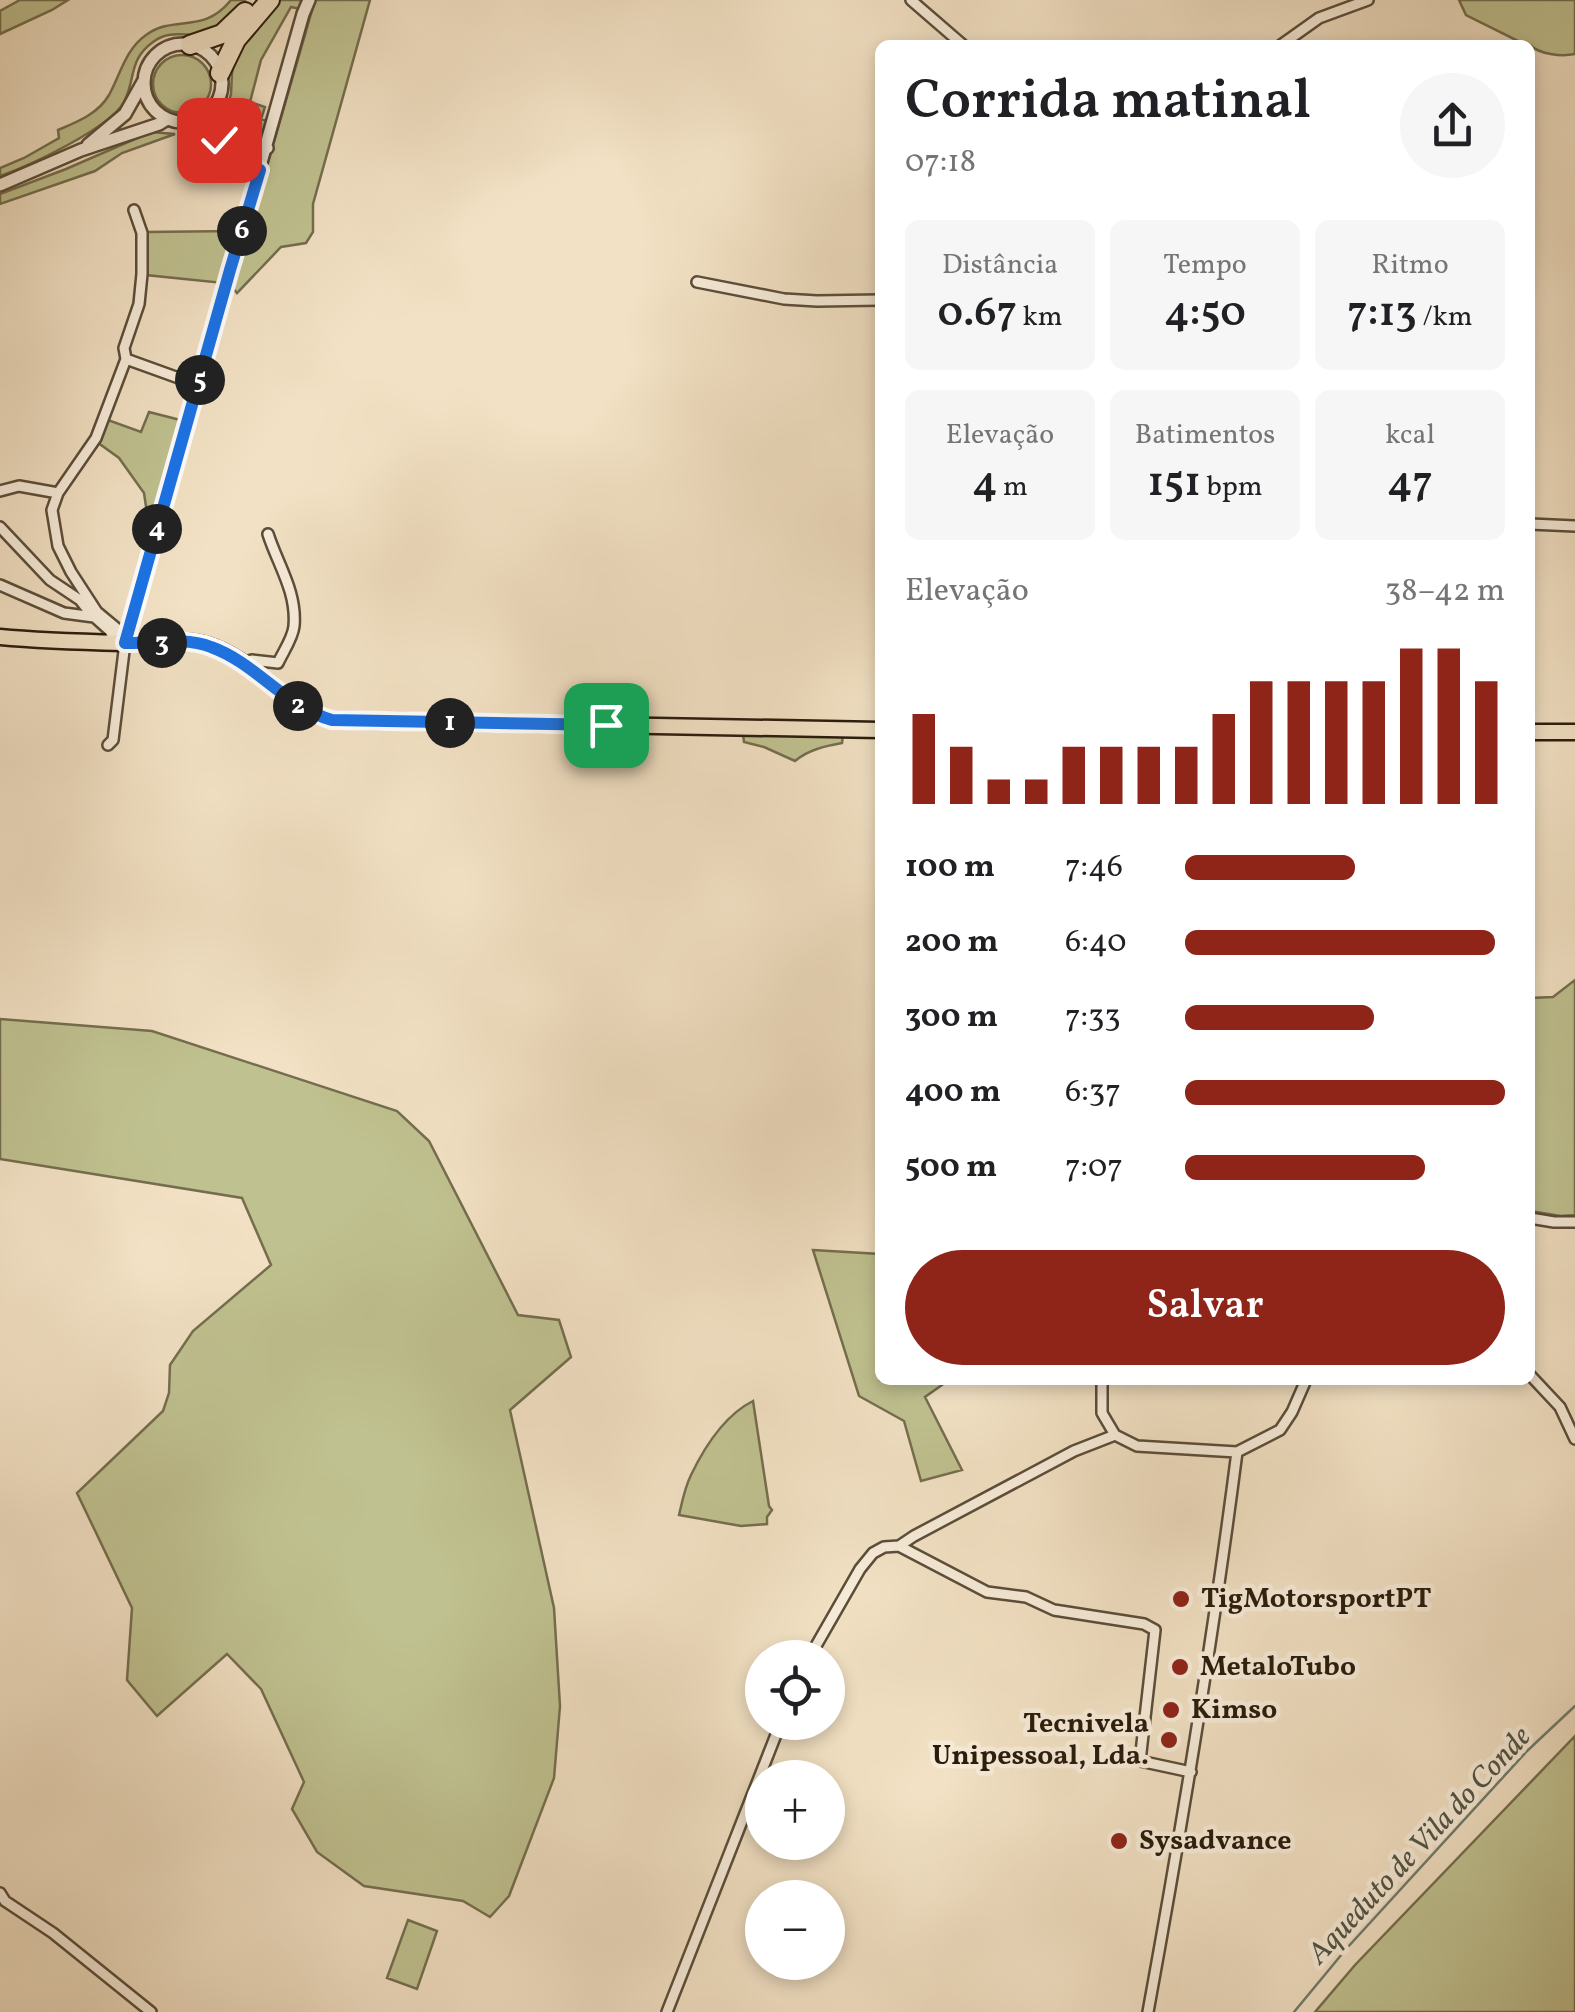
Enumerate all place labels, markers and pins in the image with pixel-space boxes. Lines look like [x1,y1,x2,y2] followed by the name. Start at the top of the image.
[177,98,262,183] pin
[217,206,267,256] pin: 6
[175,355,225,405] pin: 5
[132,504,182,554] pin: 4
[137,618,187,668] pin: 3
[273,681,323,731] pin: 2
[564,683,649,768] pin
[425,698,475,748] pin: 1
[1201,1580,1432,1619] place label: TigMotorsportPT
[1170,1588,1192,1610] marker: TigMotorsportPT
[1200,1648,1356,1687] place label: MetaloTubo
[1169,1656,1191,1678] marker: MetaloTubo
[1191,1691,1277,1730] place label: Kimso
[1160,1699,1182,1721] marker: Kimso
[932,1705,1149,1776] place label: Tecnivela Unipessoal, Lda.
[1158,1729,1180,1751] marker: Tecnivela Unipessoal, Lda.
[1139,1822,1292,1861] place label: Sysadvance
[1108,1830,1130,1852] marker: Sysadvance

